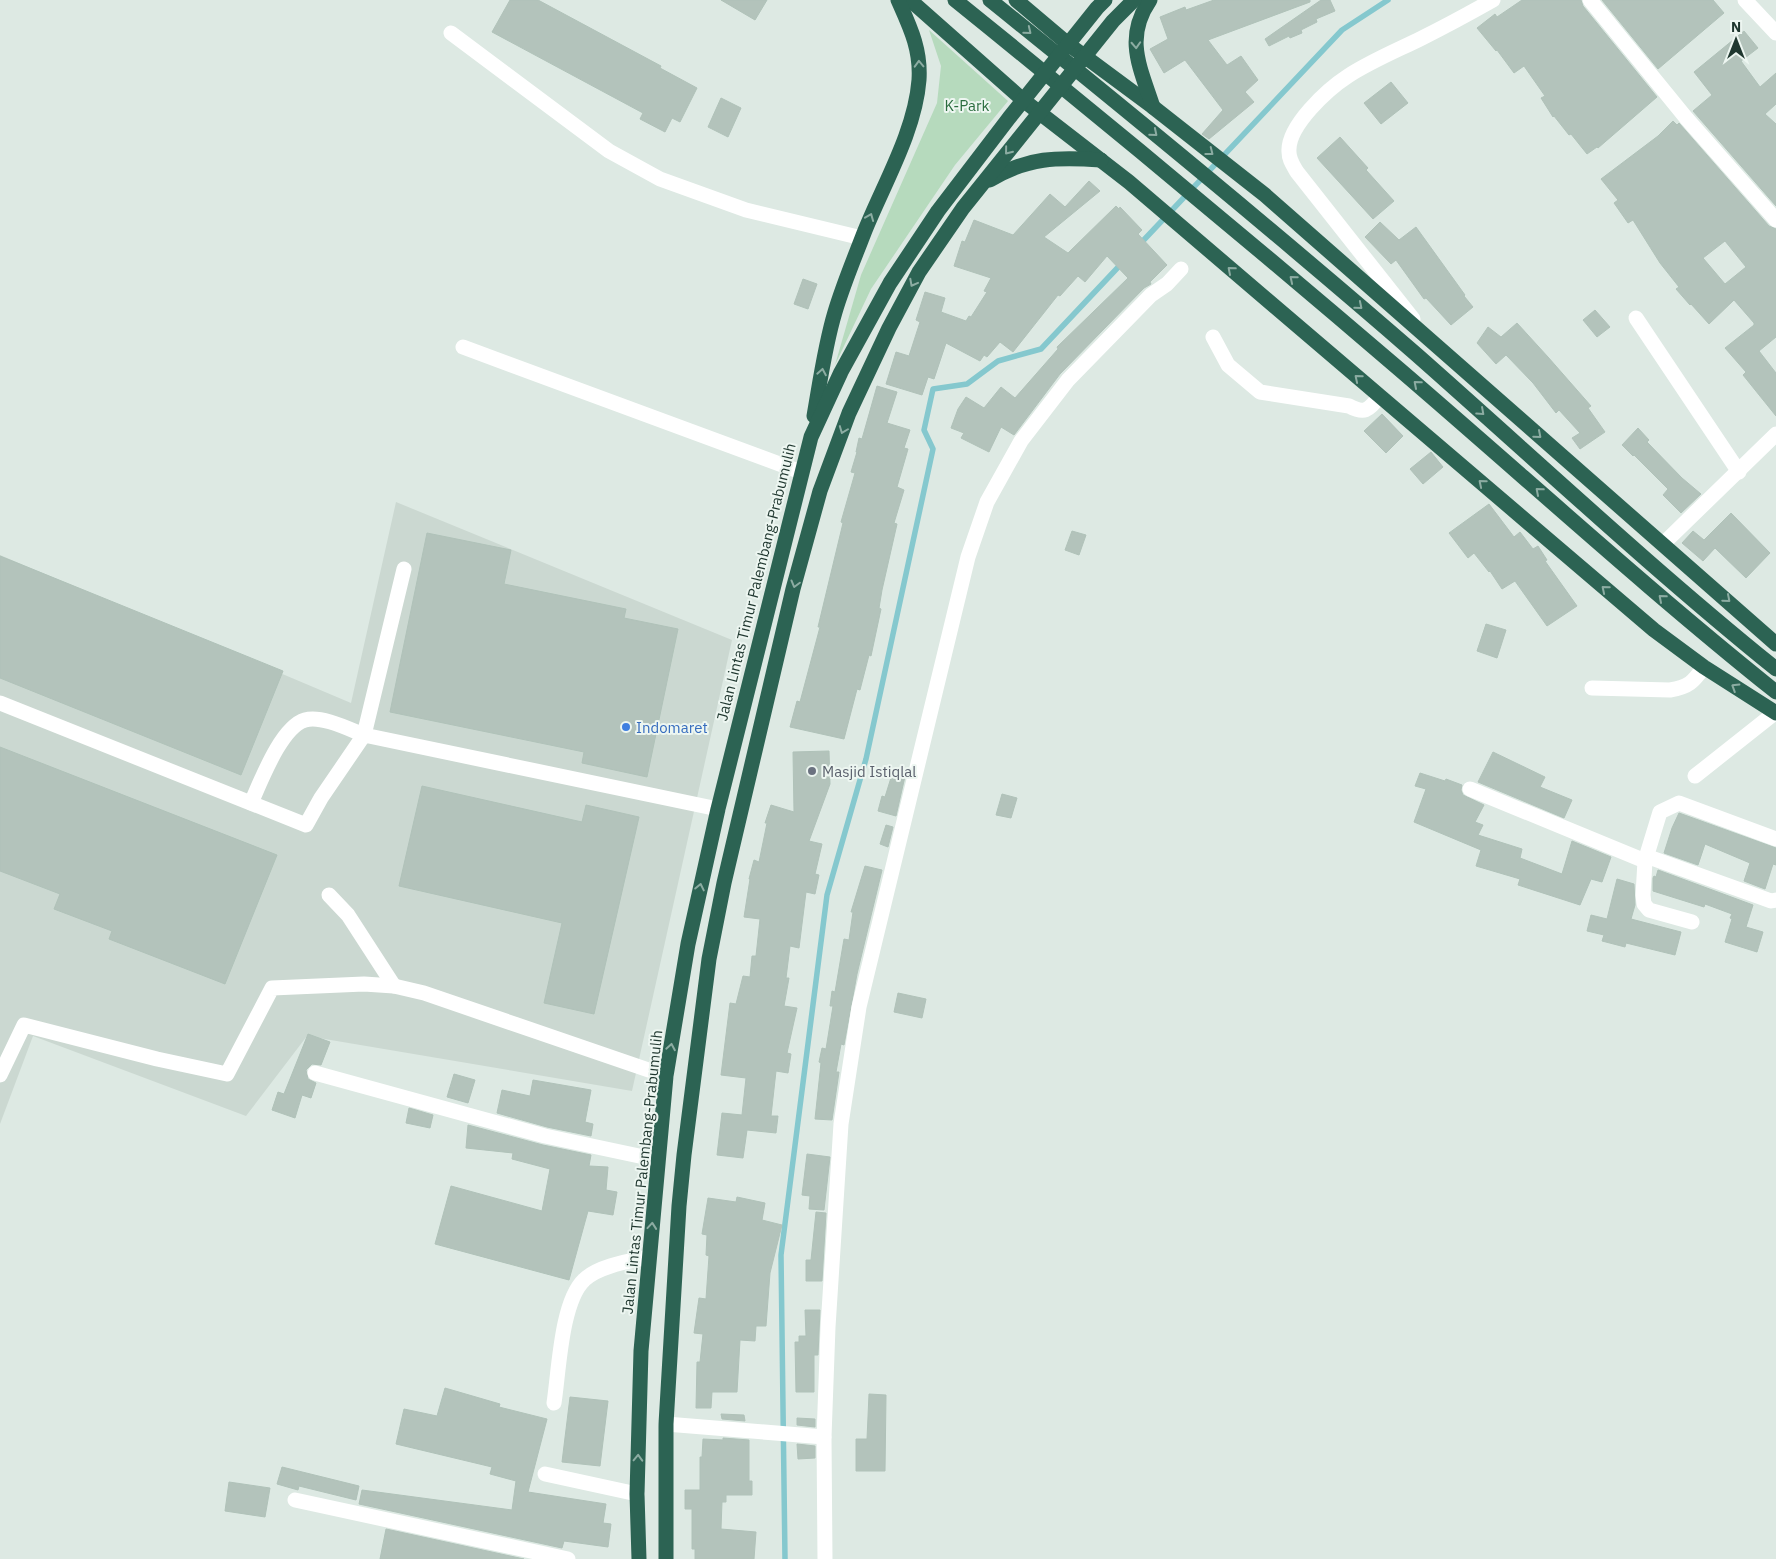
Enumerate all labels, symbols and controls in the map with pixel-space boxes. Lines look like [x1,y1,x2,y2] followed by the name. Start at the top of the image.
[1711,15,1761,65] north arrow
[1731,18,1741,36] text: N
[1022,25,1031,33] one-way arrow
[1131,42,1141,50] one-way arrow
[913,60,924,68] one-way arrow
[944,96,990,115] park label: K-Park
[1149,127,1158,136] one-way arrow
[1005,146,1014,155] one-way arrow
[1205,147,1214,156] one-way arrow
[864,214,874,222] one-way arrow
[1228,267,1237,275] one-way arrow
[1290,277,1299,285] one-way arrow
[909,278,919,287] one-way arrow
[1353,300,1362,309] one-way arrow
[816,368,826,377] one-way arrow
[1355,375,1364,384] one-way arrow
[1413,381,1422,390] one-way arrow
[1476,407,1485,416] one-way arrow
[839,425,849,433] one-way arrow
[1533,429,1542,438] one-way arrow
[712,441,800,723] street label: Jalan Lintas Timur Palembang-Prabumulih
[1478,480,1487,489] one-way arrow
[1536,488,1545,497] one-way arrow
[790,580,800,588] one-way arrow
[1602,585,1611,594] one-way arrow
[1721,593,1730,602] one-way arrow
[1658,595,1667,604] one-way arrow
[1731,683,1740,693] one-way arrow
[636,718,708,737] place label: Indomaret
[620,721,632,733] marker: Indomaret
[822,762,916,781] place label: Masjid Istiqlal
[806,765,818,777] marker: Masjid Istiqlal
[695,883,705,892] one-way arrow
[618,1029,666,1315] street label: Jalan Lintas Timur Palembang-Prabumulih
[665,1042,675,1051] one-way arrow
[646,1222,657,1230] one-way arrow
[633,1454,643,1462] one-way arrow

